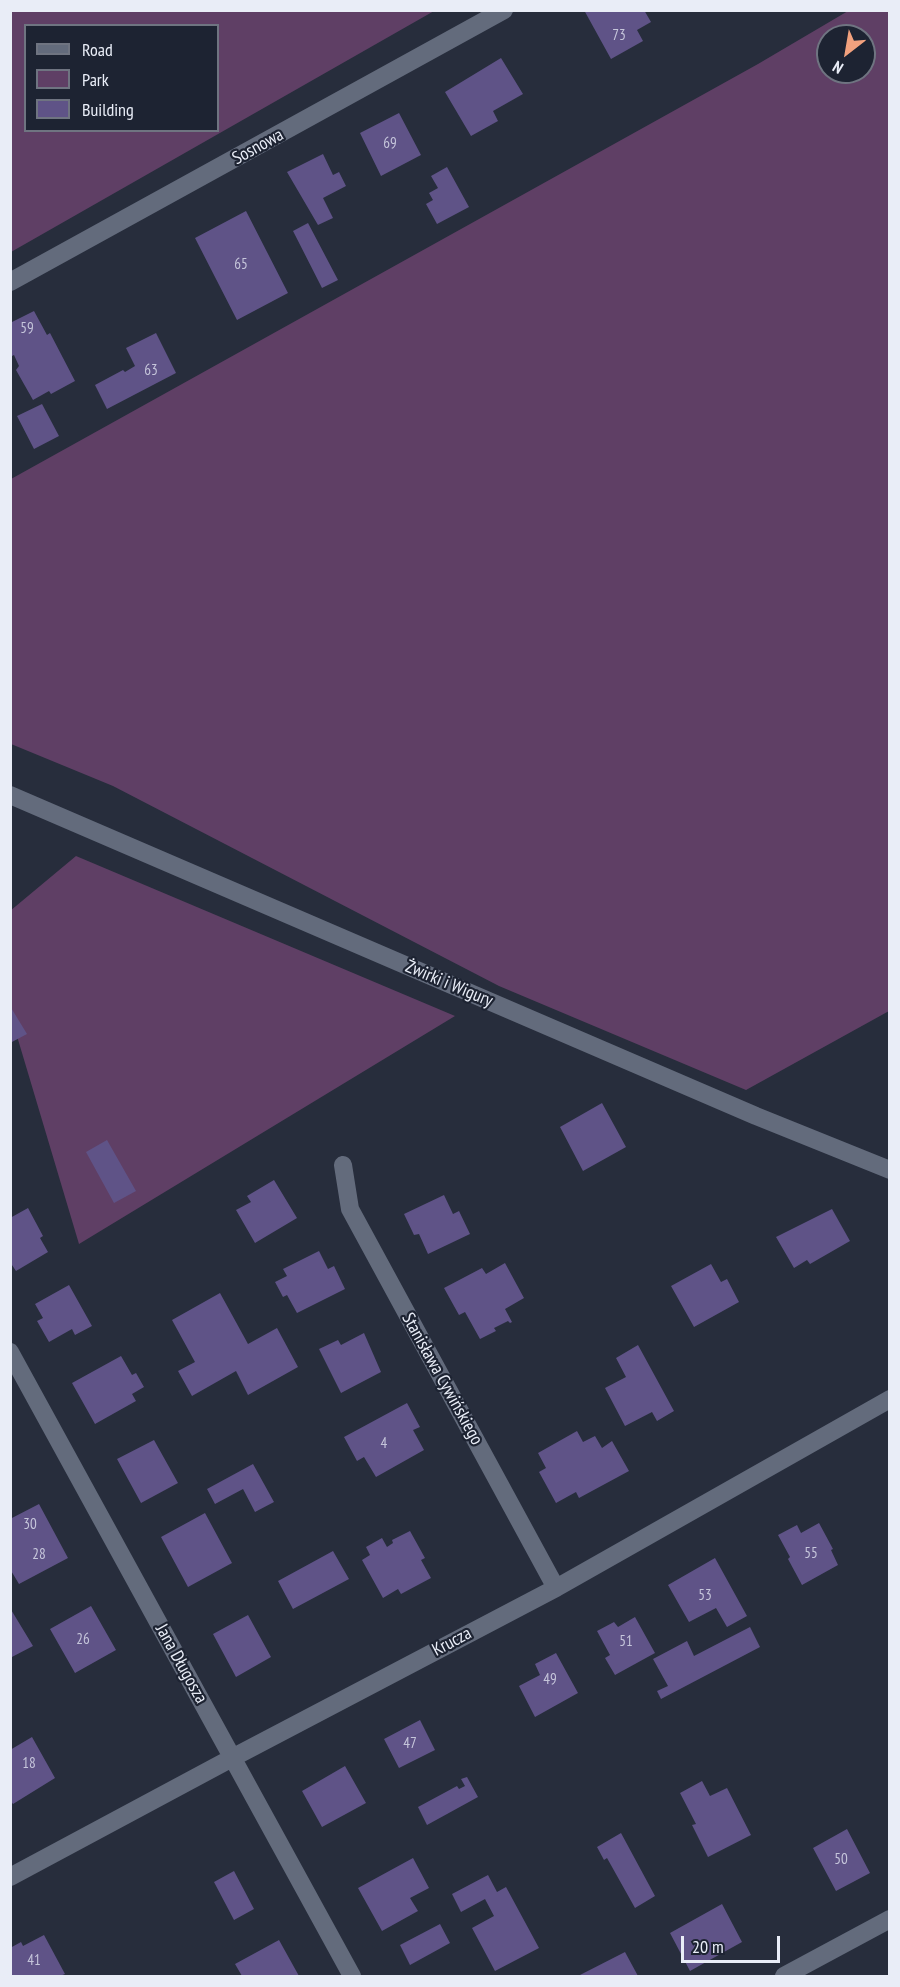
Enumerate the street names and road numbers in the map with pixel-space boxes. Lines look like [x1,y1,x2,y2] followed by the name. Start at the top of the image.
[229,124,287,170] street label: Sosnowa
[402,956,496,1012] street label: Żwirki i Wigury
[397,1309,487,1449] street label: Stanisława Cywińskiego
[150,1621,212,1707] street label: Jana Długosza
[429,1623,475,1661] street label: Krucza

